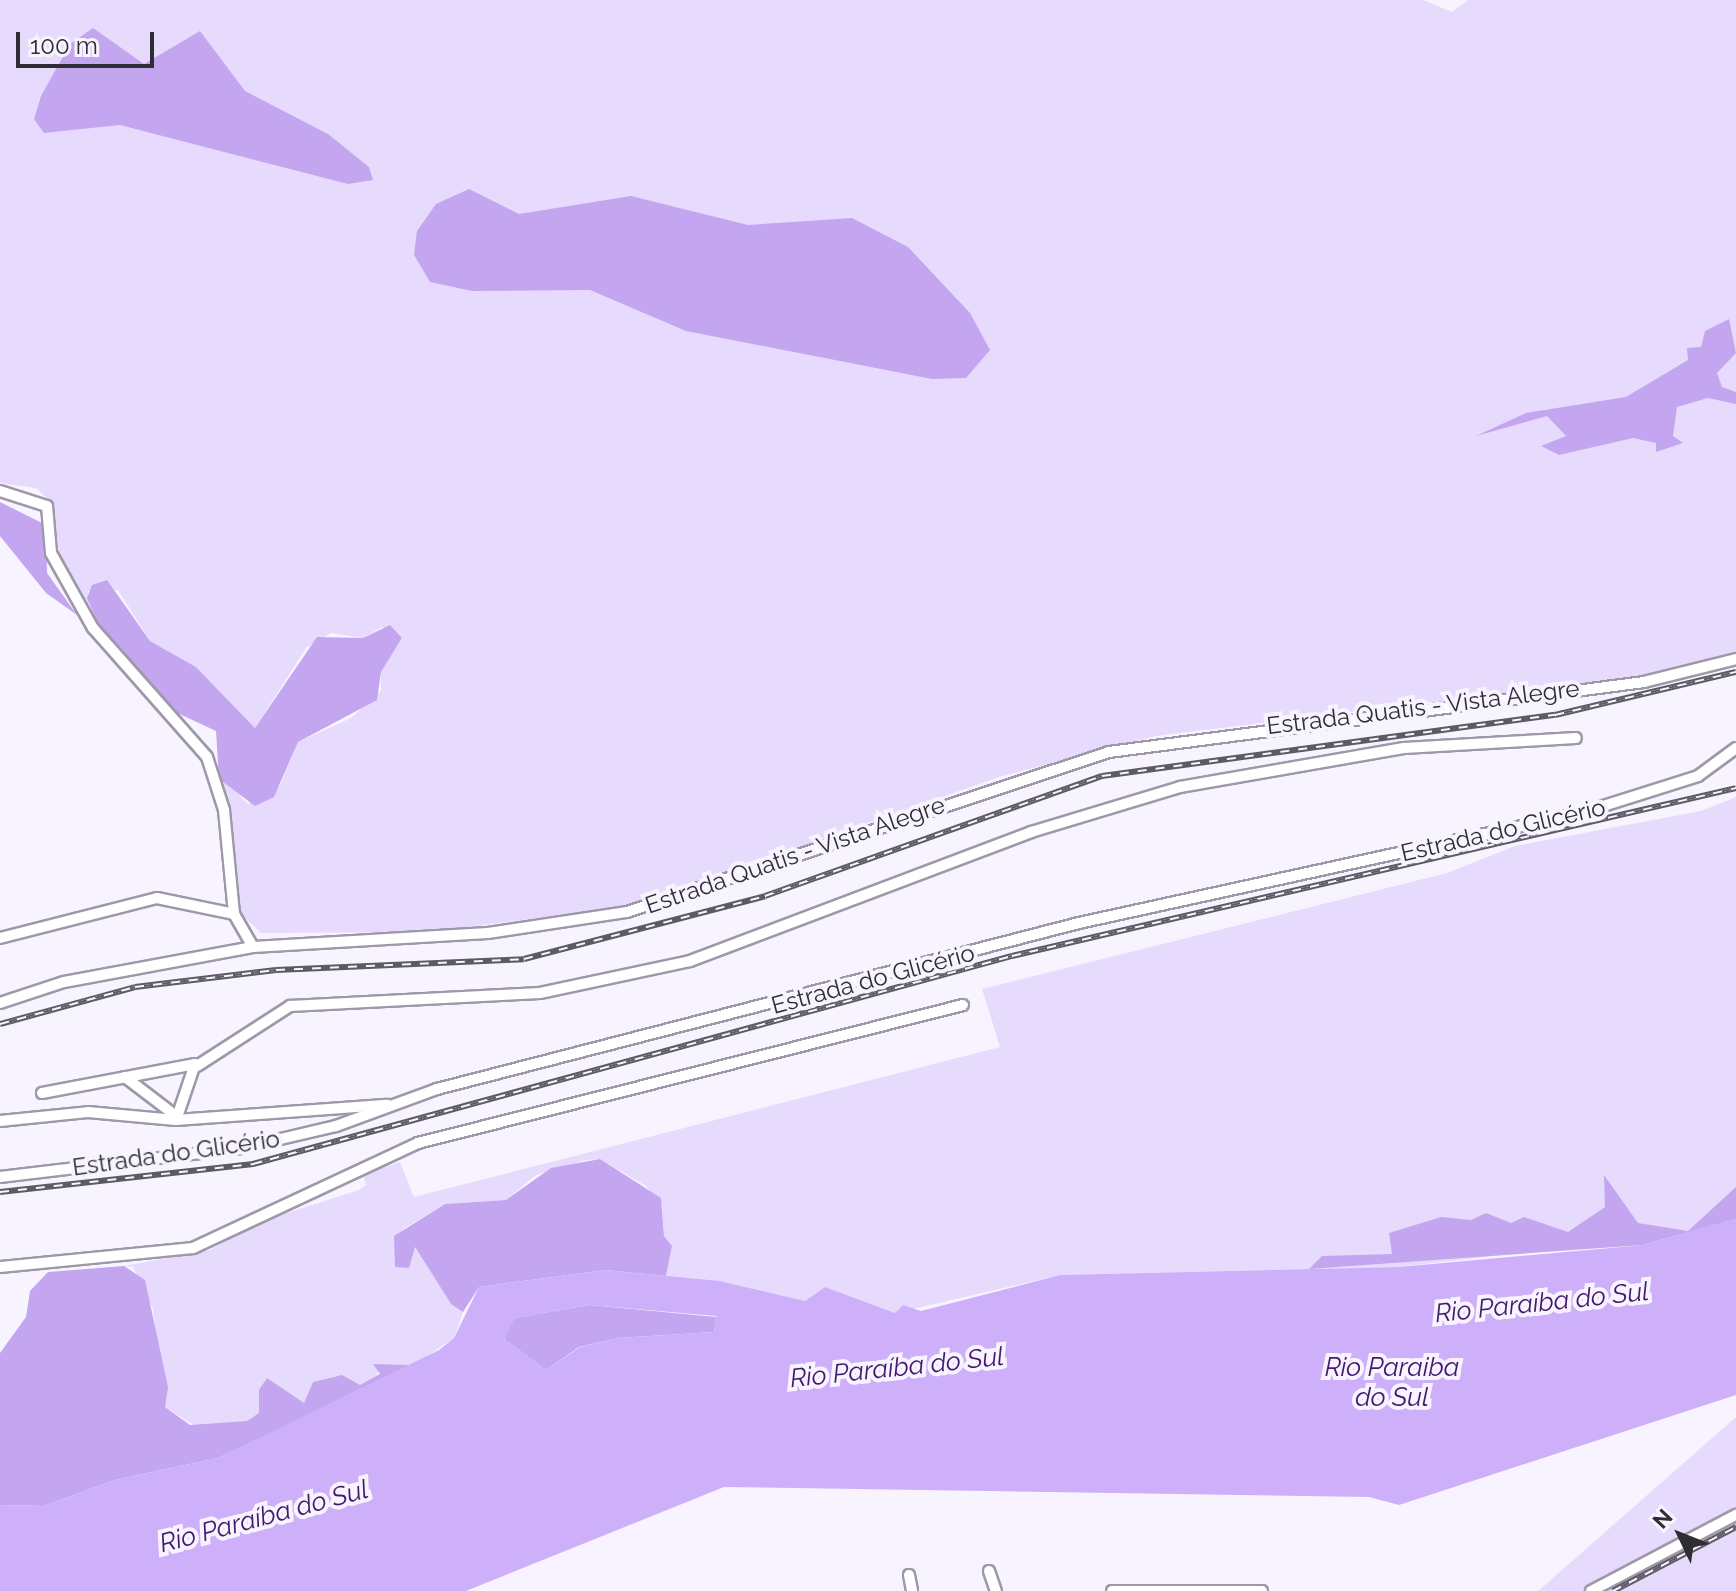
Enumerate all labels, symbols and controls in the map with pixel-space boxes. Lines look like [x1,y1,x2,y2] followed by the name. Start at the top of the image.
[20,16,158,66] scale bar
[30,31,98,60] text: 100 m
[1264,673,1582,741] street label: Estrada Quatis - Vista Alegre
[641,790,949,920] street label: Estrada Quatis - Vista Alegre
[1398,792,1608,868] street label: Estrada do Glicério
[768,938,978,1020] street label: Estrada do Glicério
[70,1124,282,1182] street label: Estrada do Glicério
[1434,1276,1650,1330] water label: Rio Paraíba do Sul
[789,1341,1005,1395] water label: Rio Paraíba do Sul
[1325,1352,1459,1414] water label: Rio Paraiba do Sul
[156,1474,372,1560] water label: Rio Paraíba do Sul
[1640,1495,1720,1575] north arrow
[1647,1504,1678,1534] text: N

